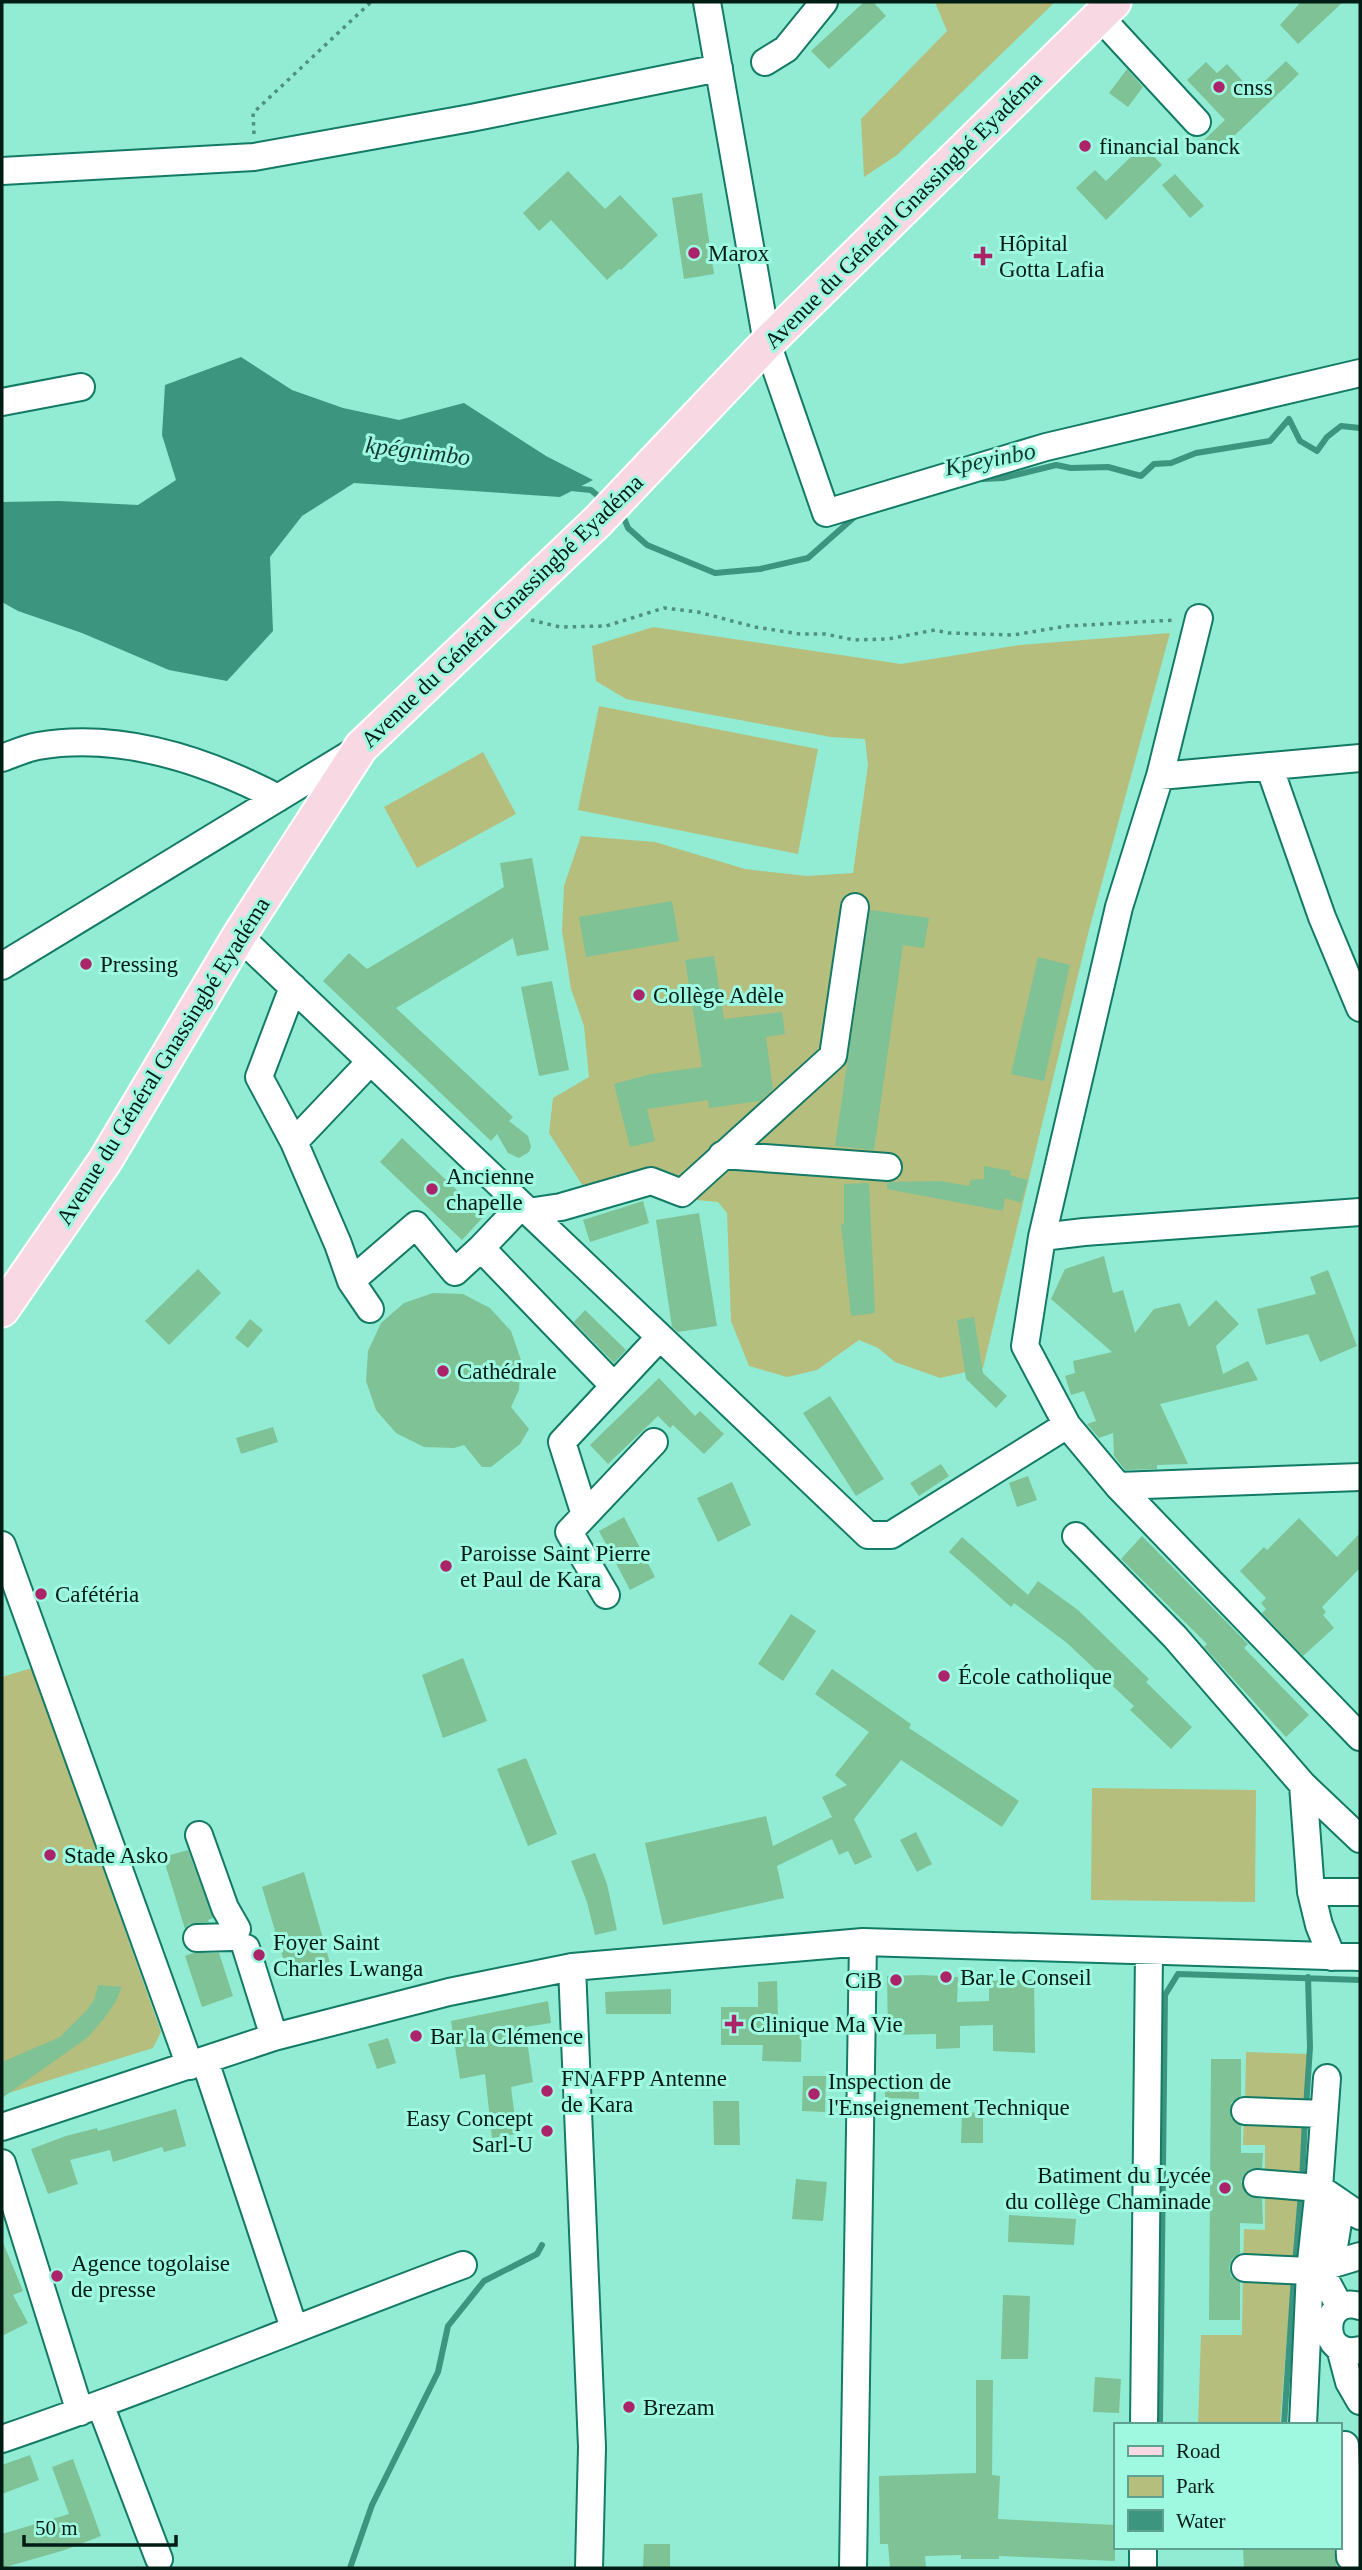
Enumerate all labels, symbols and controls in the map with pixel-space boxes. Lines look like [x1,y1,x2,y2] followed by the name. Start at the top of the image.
[759,66,1047,354] street label: Avenue du Général Gnassingbé Eyadéma
[1233,75,1273,100] place label: cnss
[1211,79,1227,95] marker: cnss
[1099,134,1241,159] place label: financial banck
[1077,138,1093,154] marker: financial banck
[999,231,1104,282] place label: Hôpital Gotta Lafia
[708,241,770,266] place label: Marox
[686,245,702,261] marker: Marox
[973,246,993,266] marker: Hôpital Gotta Lafia
[364,432,472,470] water label: kpégnimbo
[941,437,1038,481] water label: Kpeyinbo
[356,470,648,752] street label: Avenue du Général Gnassingbé Eyadéma
[51,893,275,1229] street label: Avenue du Général Gnassingbé Eyadéma
[100,952,178,977] place label: Pressing
[78,956,94,972] marker: Pressing
[653,983,784,1008] place label: Collège Adèle
[631,987,647,1003] marker: Collège Adèle
[446,1164,534,1215] place label: Ancienne chapelle
[424,1181,440,1197] marker: Ancienne chapelle
[457,1359,557,1384] place label: Cathédrale
[435,1363,451,1379] marker: Cathédrale
[460,1541,650,1592] place label: Paroisse Saint Pierre et Paul de Kara
[438,1558,454,1574] marker: Paroisse Saint Pierre et Paul de Kara
[55,1582,139,1607] place label: Cafétéria
[33,1586,49,1602] marker: Cafétéria
[958,1664,1112,1689] place label: École catholique
[936,1668,952,1684] marker: École catholique
[64,1843,168,1868] place label: Stade Asko
[42,1847,58,1863] marker: Stade Asko
[273,1930,423,1981] place label: Foyer Saint Charles Lwanga
[251,1947,267,1963] marker: Foyer Saint Charles Lwanga
[960,1965,1092,1990] place label: Bar le Conseil
[845,1968,882,1993] place label: CiB
[938,1969,954,1985] marker: Bar le Conseil
[888,1972,904,1988] marker: CiB
[750,2012,903,2037] place label: Clinique Ma Vie
[724,2014,744,2034] marker: Clinique Ma Vie
[430,2024,583,2049] place label: Bar la Clémence
[408,2028,424,2044] marker: Bar la Clémence
[561,2066,727,2117] place label: FNAFPP Antenne de Kara
[828,2069,1070,2120] place label: Inspection de l'Enseignement Technique
[539,2083,555,2099] marker: FNAFPP Antenne de Kara
[806,2086,822,2102] marker: Inspection de l'Enseignement Technique
[406,2106,534,2157] place label: Easy Concept Sarl-U
[539,2123,555,2139] marker: Easy Concept Sarl-U
[1005,2163,1211,2214] place label: Batiment du Lycée du collège Chaminade
[1217,2180,1233,2196] marker: Batiment du Lycée du collège Chaminade
[71,2251,230,2302] place label: Agence togolaise de presse
[49,2268,65,2284] marker: Agence togolaise de presse
[643,2395,715,2420] place label: Brezam
[621,2399,637,2415] marker: Brezam
[1114,2423,1341,2549] legend
[1176,2439,1221,2463] text: Road
[1176,2474,1215,2498] text: Park
[24,2504,177,2548] scale bar
[1176,2509,1226,2533] text: Water
[35,2516,78,2540] text: 50 m

